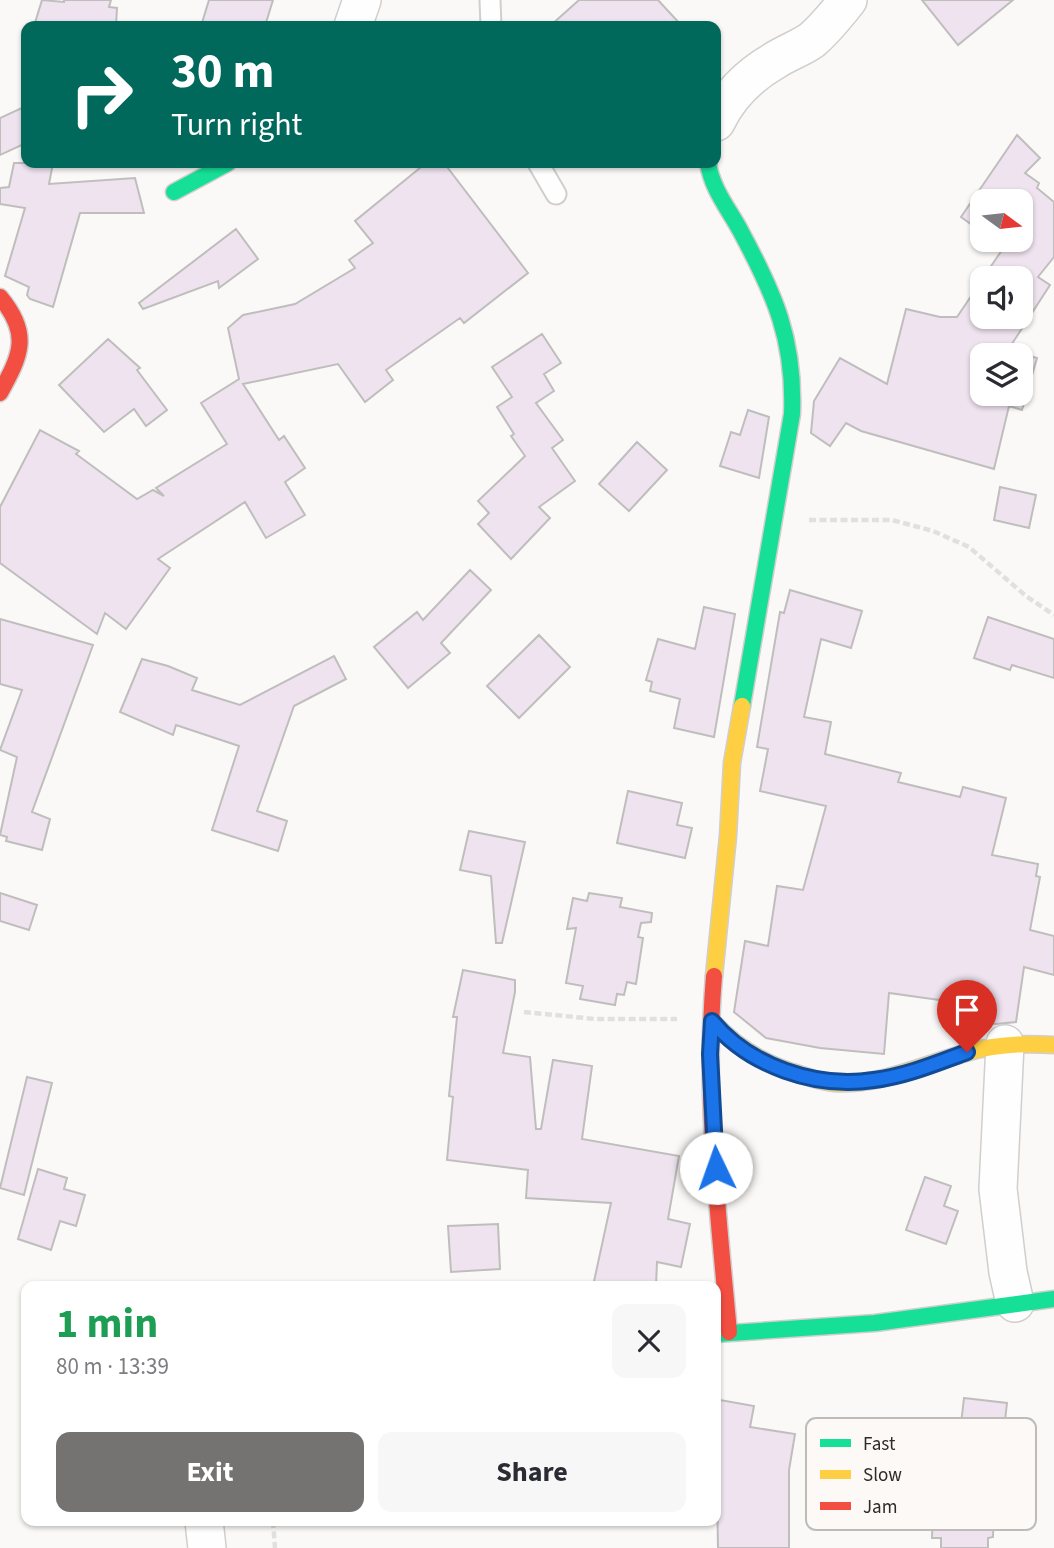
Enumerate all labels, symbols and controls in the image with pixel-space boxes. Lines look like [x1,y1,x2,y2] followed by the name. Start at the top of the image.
[171,37,275,107] text: 30 m
[56,49,147,140] icon: right
[171,102,302,148] text: Turn right
[970,189,1032,252] north arrow
[970,189,1033,406] map controls
[970,266,1033,329] button: sound
[970,343,1033,406] button: layers
[937,980,997,1052] pin
[948,991,986,1029] icon: arrive
[679,1131,753,1205] position arrow
[56,1294,158,1354] text: 1 min
[612,1304,686,1378] button: close
[56,1350,169,1383] text: 80 m · 13:39
[806,1418,1036,1530] legend
[863,1431,896,1458] text: Fast
[56,1432,364,1512] button: Exit
[378,1432,686,1512] button: Share
[863,1462,902,1489] text: Slow
[863,1494,897,1521] text: Jam

